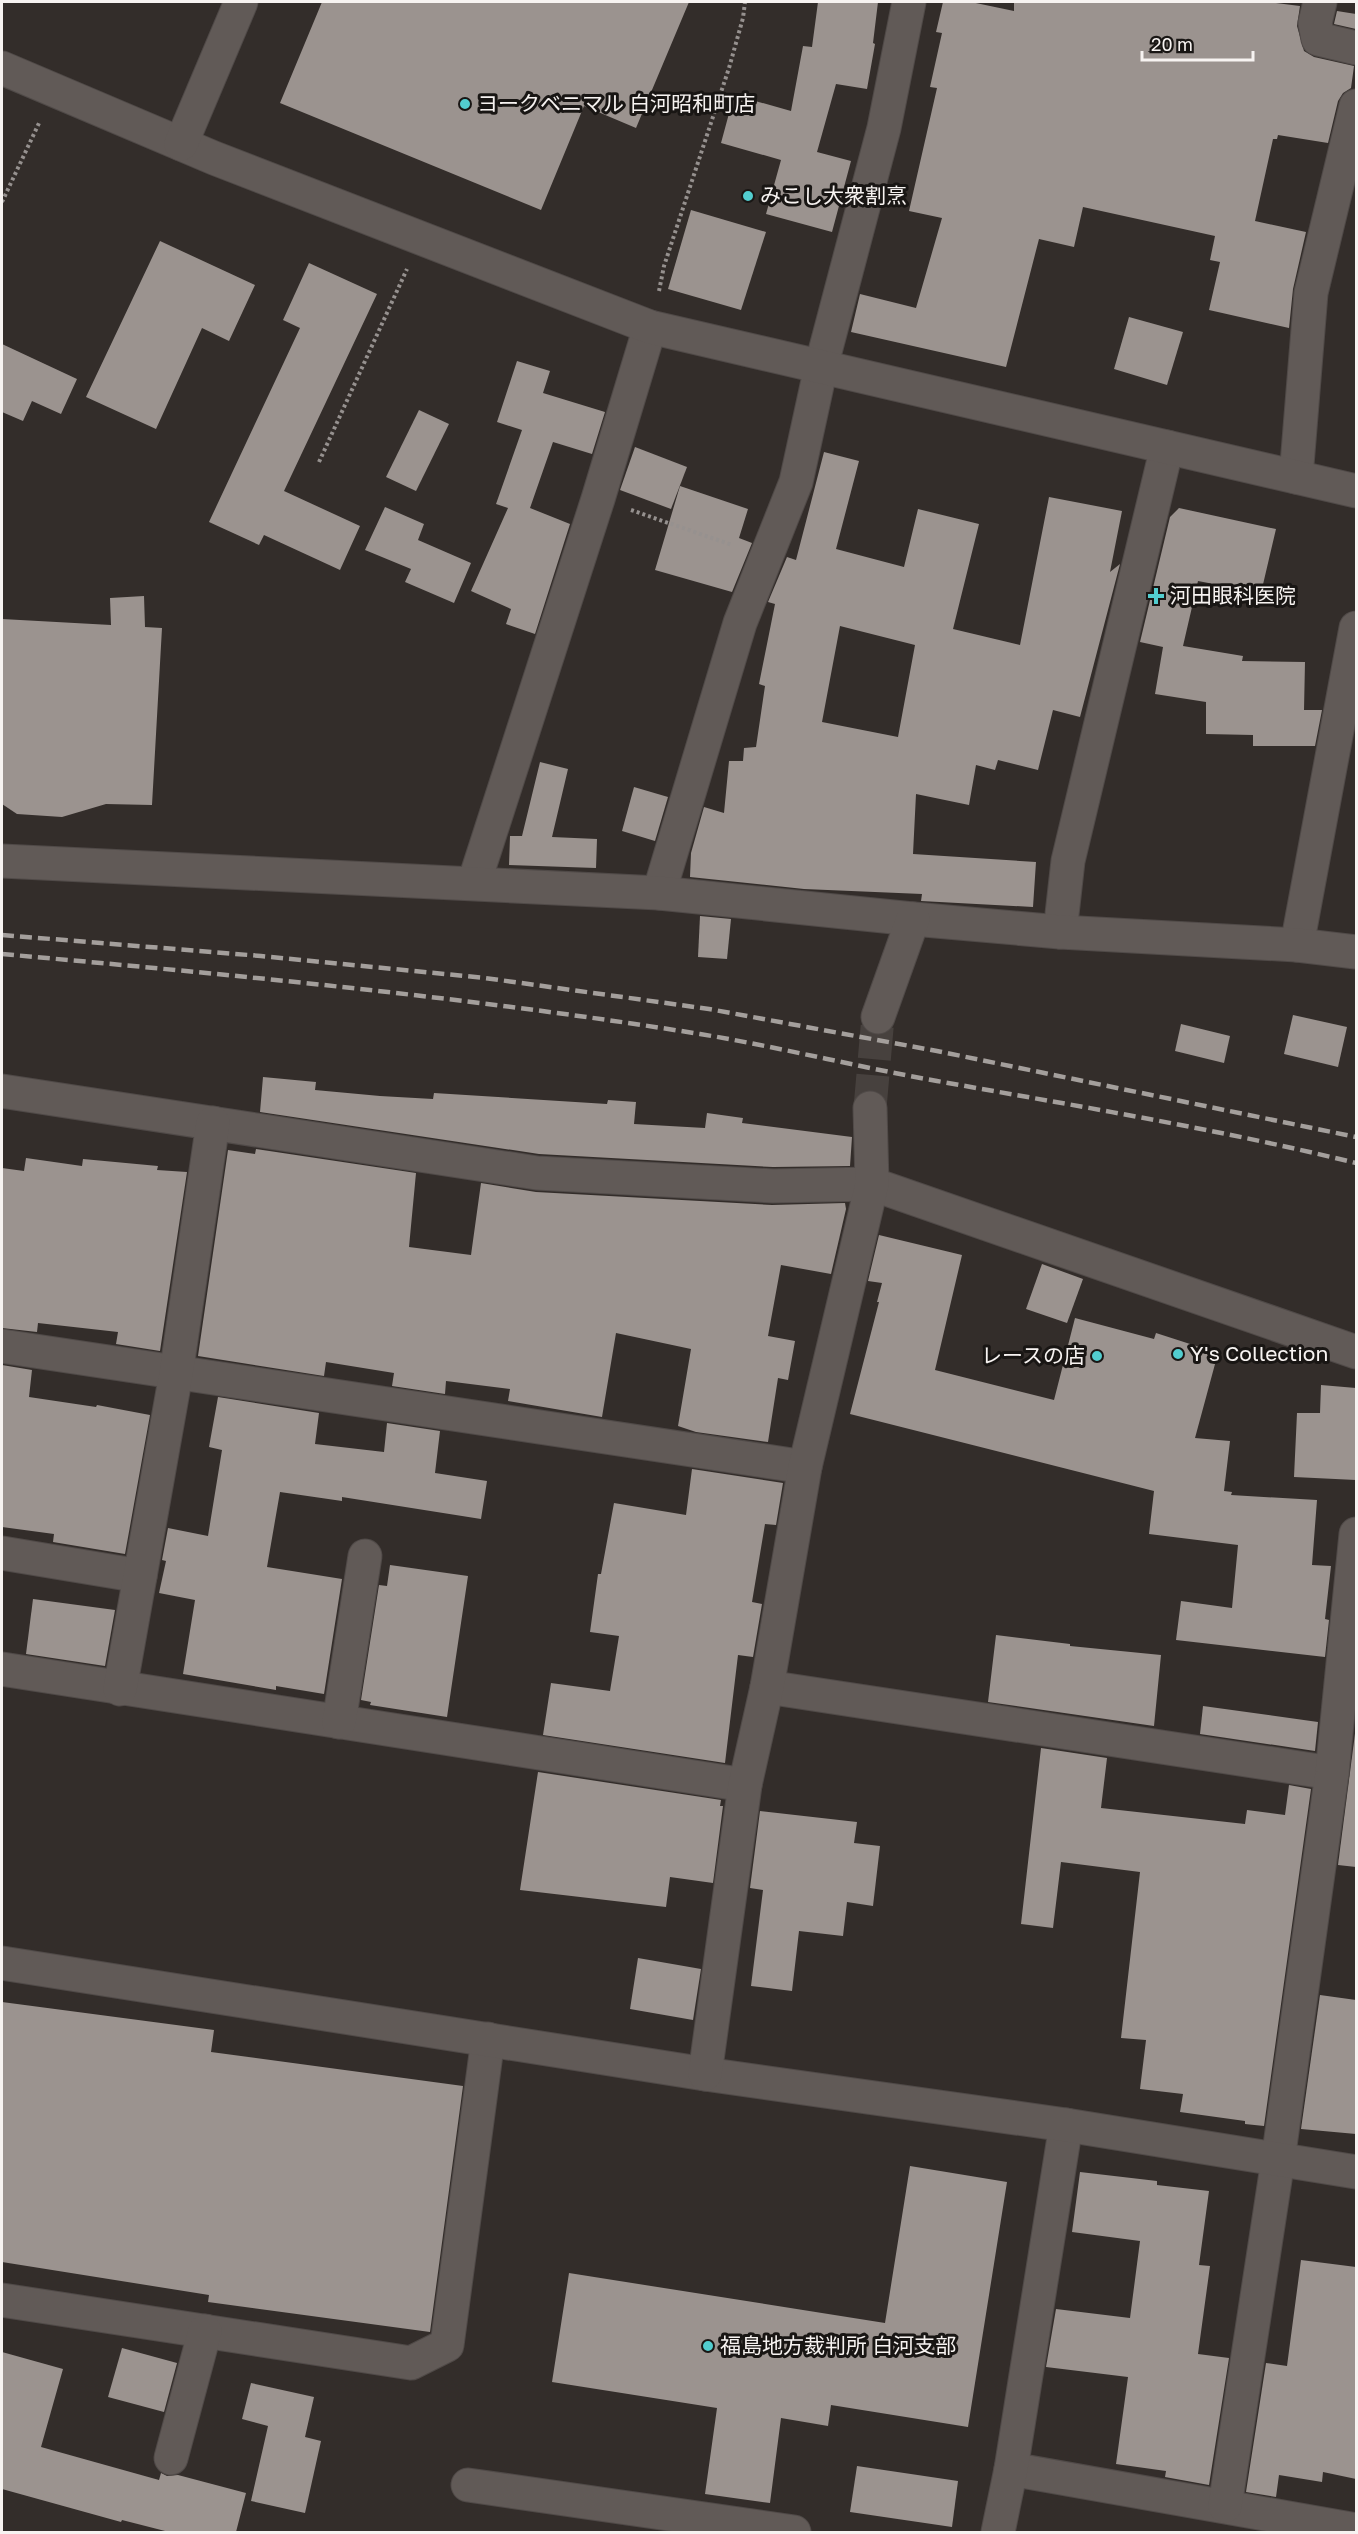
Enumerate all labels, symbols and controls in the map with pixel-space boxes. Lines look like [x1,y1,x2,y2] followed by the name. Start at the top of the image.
[1142,24,1253,62] scale bar
[1151,33,1193,55] text: 20 m
[477,90,755,116] place label: ヨークベニマル 白河昭和町店
[458,97,472,111] marker: ヨークベニマル 白河昭和町店
[760,182,907,208] place label: みこし大衆割烹
[741,189,755,203] marker: みこし大衆割烹
[1170,582,1296,608] place label: 河田眼科医院
[1147,587,1165,605] marker: 河田眼科医院
[1190,1340,1328,1366] place label: Y's Collection
[981,1342,1085,1368] place label: レースの店
[1171,1347,1185,1361] marker: Y's Collection
[1090,1349,1104,1363] marker: レースの店
[720,2332,956,2358] place label: 福島地方裁判所 白河支部
[701,2339,715,2353] marker: 福島地方裁判所 白河支部

